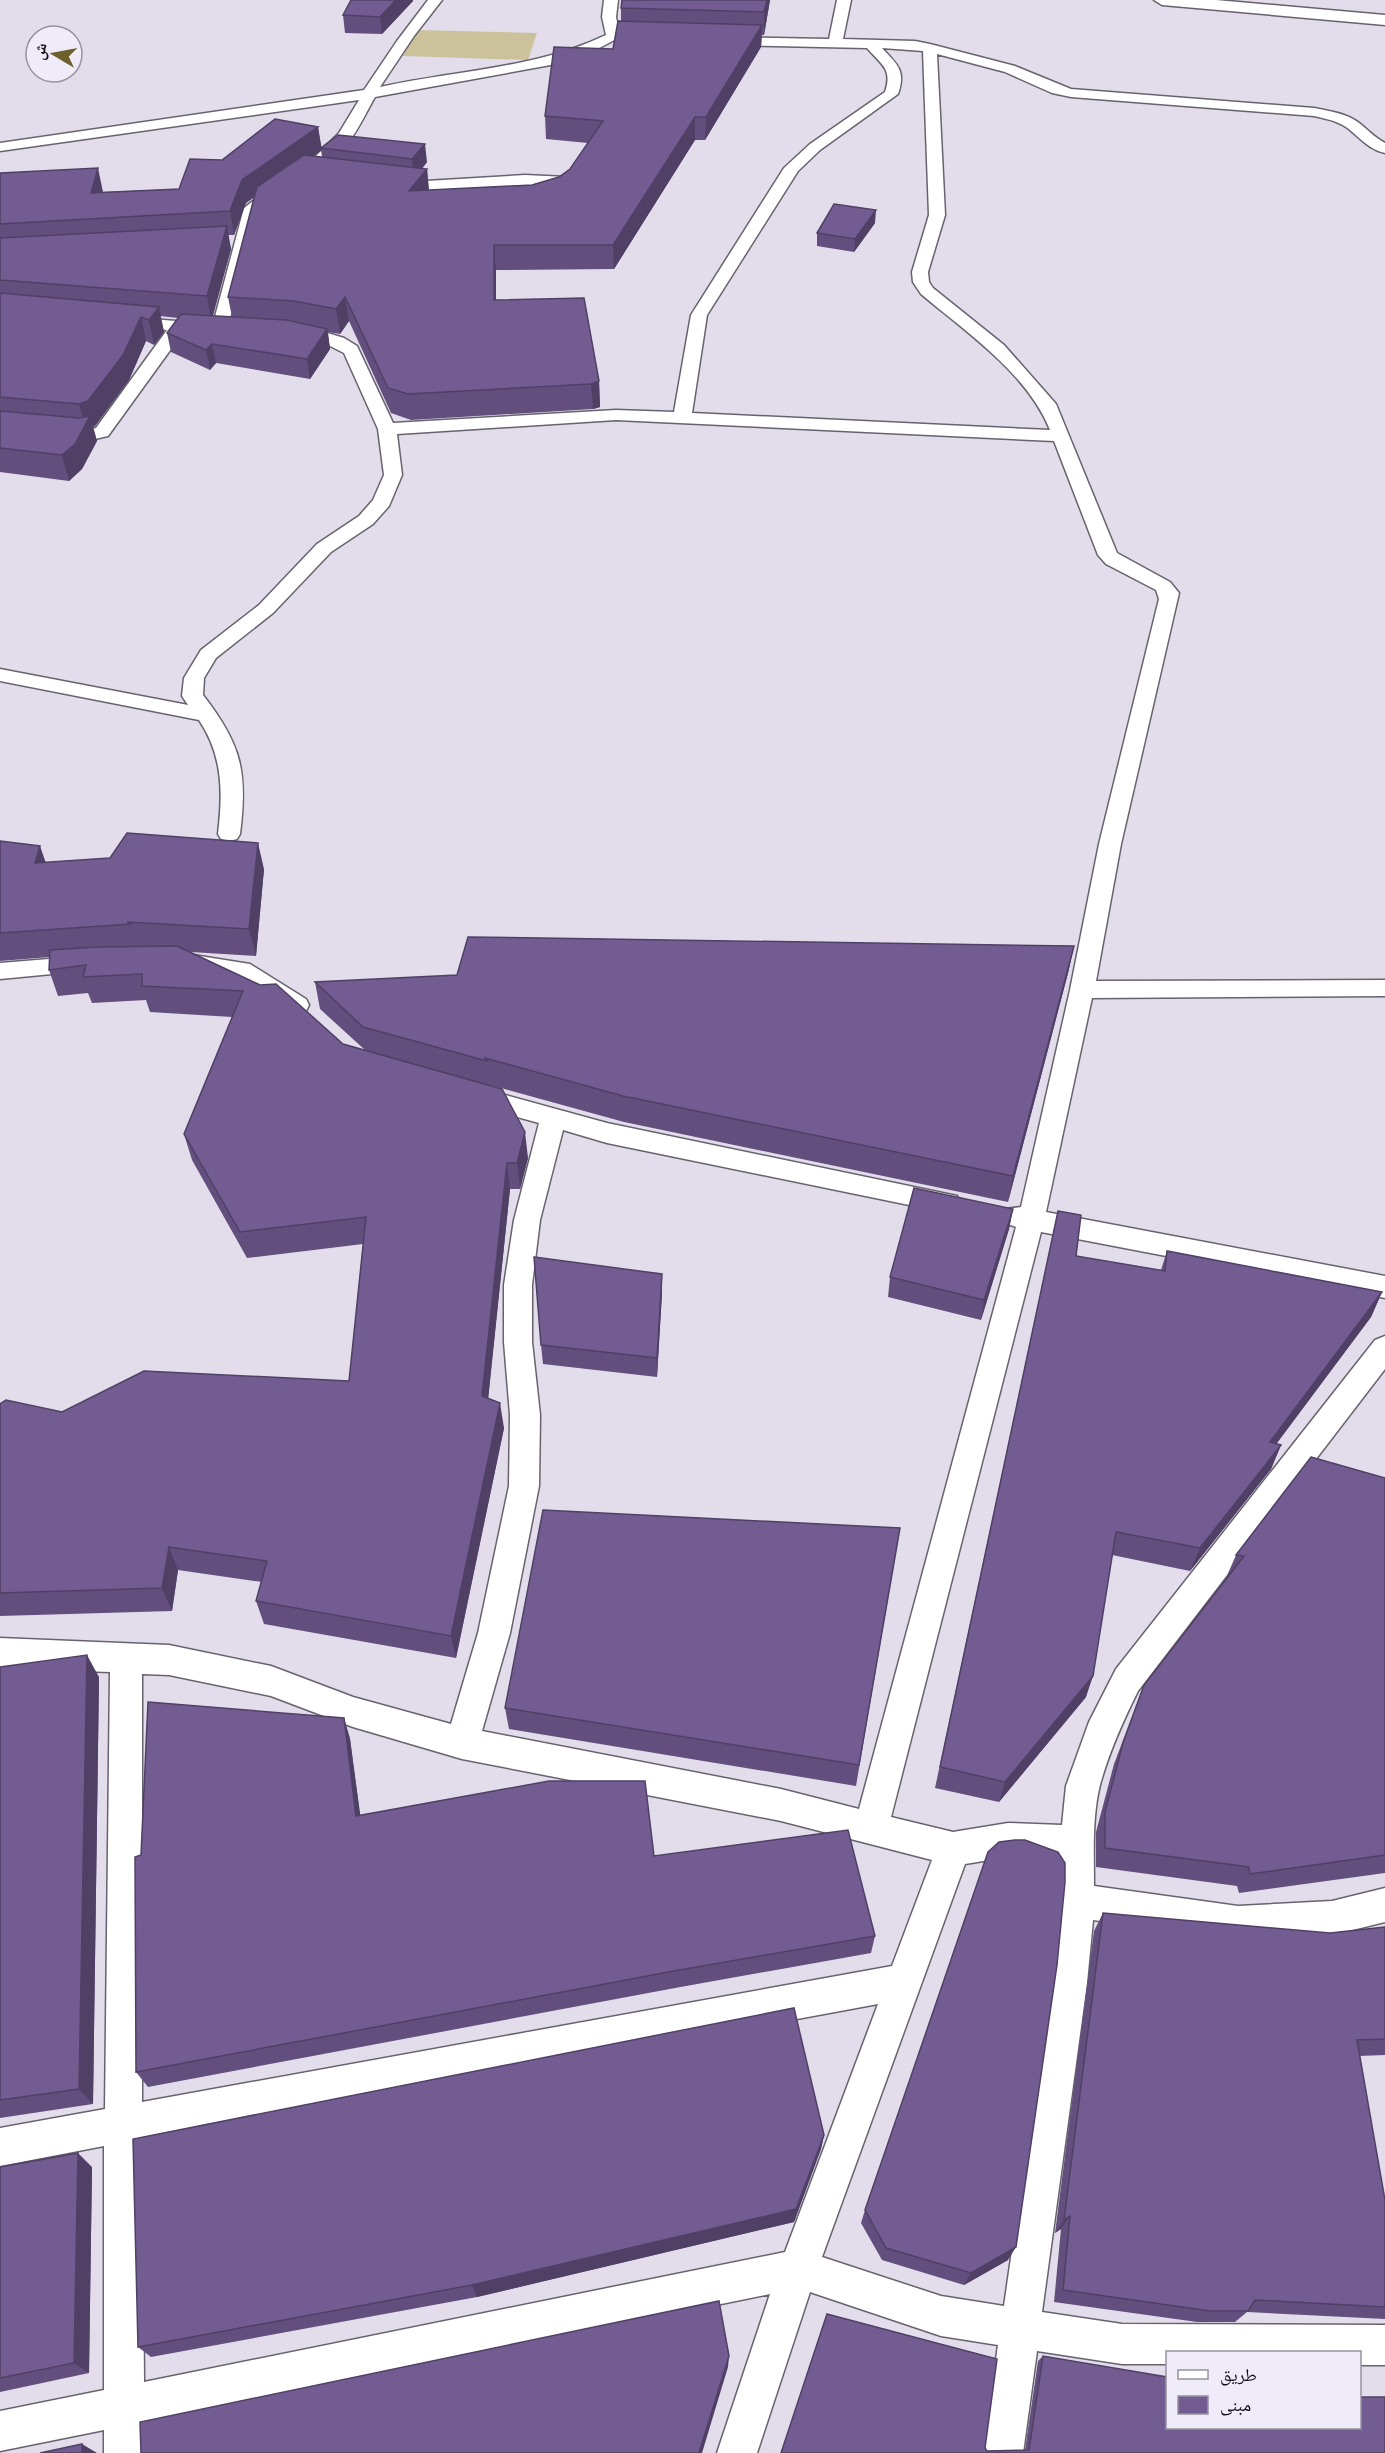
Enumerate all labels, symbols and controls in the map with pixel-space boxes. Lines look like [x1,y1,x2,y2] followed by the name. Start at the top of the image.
[24,24,84,84] north arrow
[29,41,51,61] text: ش
[1166,2351,1361,2429] legend
[1220,2364,1257,2386] text: طريق
[1220,2394,1251,2416] text: مبنى

